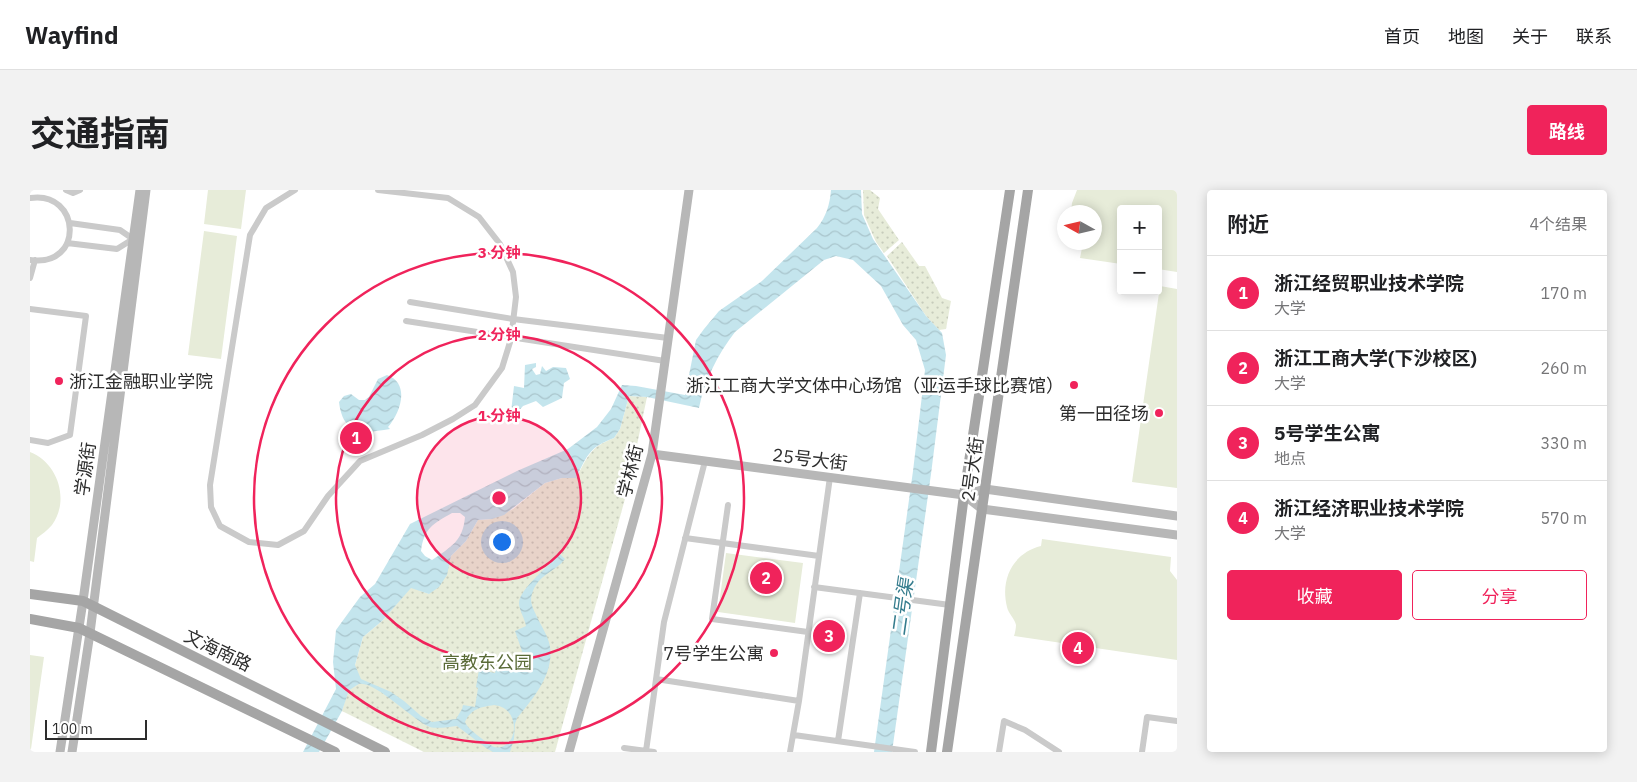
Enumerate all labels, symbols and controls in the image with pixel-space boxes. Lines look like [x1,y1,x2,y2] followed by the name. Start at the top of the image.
[25,19,118,51] text: Wayfind
[1384,25,1420,48] text: 首页
[1448,25,1484,48] text: 地图
[1512,25,1548,48] text: 关于
[1576,25,1612,48] text: 联系
[1527,105,1607,155] button: 路线
[30,110,170,156] text: 交通指南
[1057,205,1102,250] north arrow
[1117,205,1162,295] map controls
[1117,205,1162,250] button: +
[1227,210,1269,238] text: 附近
[1529,214,1587,234] text: 4个结果
[478,243,520,262] text: 3 分钟
[1117,250,1162,295] button: −
[1274,271,1464,295] text: 浙江经贸职业技术学院
[1238,283,1248,303] text: 1
[1540,283,1587,303] text: 170 m
[1274,298,1306,318] text: 大学
[478,325,520,344] text: 2 分钟
[1274,346,1477,370] text: 浙江工商大学(下沙校区)
[1238,358,1248,378] text: 2
[1540,358,1587,378] text: 260 m
[69,370,213,393] place label: 浙江金融职业学院
[1274,373,1306,393] text: 大学
[686,374,1064,397] place label: 浙江工商大学文体中心场馆（亚运手球比赛馆）
[53,375,65,387] marker: 浙江金融职业学院
[1068,379,1080,391] marker: 浙江工商大学文体中心场馆（亚运手球比赛馆）
[1059,402,1149,425] place label: 第一田径场
[478,406,520,425] text: 1 分钟
[1153,407,1165,419] marker: 第一田径场
[340,419,372,457] pin: 1
[1274,421,1380,445] text: 5号学生公寓
[1238,433,1248,453] text: 3
[1540,433,1587,453] text: 330 m
[956,435,988,503] street label: 2号大街
[70,441,100,497] street label: 学源街
[612,442,648,500] street label: 学林街
[771,443,849,475] street label: 25号大街
[1274,448,1306,468] text: 地点
[490,489,508,507] centre of rings
[1274,496,1464,520] text: 浙江经济职业技术学院
[1238,508,1248,528] text: 4
[1540,508,1587,528] text: 570 m
[1274,523,1306,543] text: 大学
[489,529,515,555] your location
[750,559,782,597] pin: 2
[1227,570,1402,620] button: 收藏
[1412,570,1587,620] button: 分享
[886,574,918,637] water label: 二号渠
[813,617,845,655] pin: 3
[181,624,255,676] street label: 文海南路
[1062,629,1094,667] pin: 4
[663,642,764,665] place label: 7号学生公寓
[768,647,780,659] marker: 7号学生公寓
[442,651,532,674] park label: 高教东公园
[45,717,148,740] scale bar
[52,720,93,738] text: 100 m

